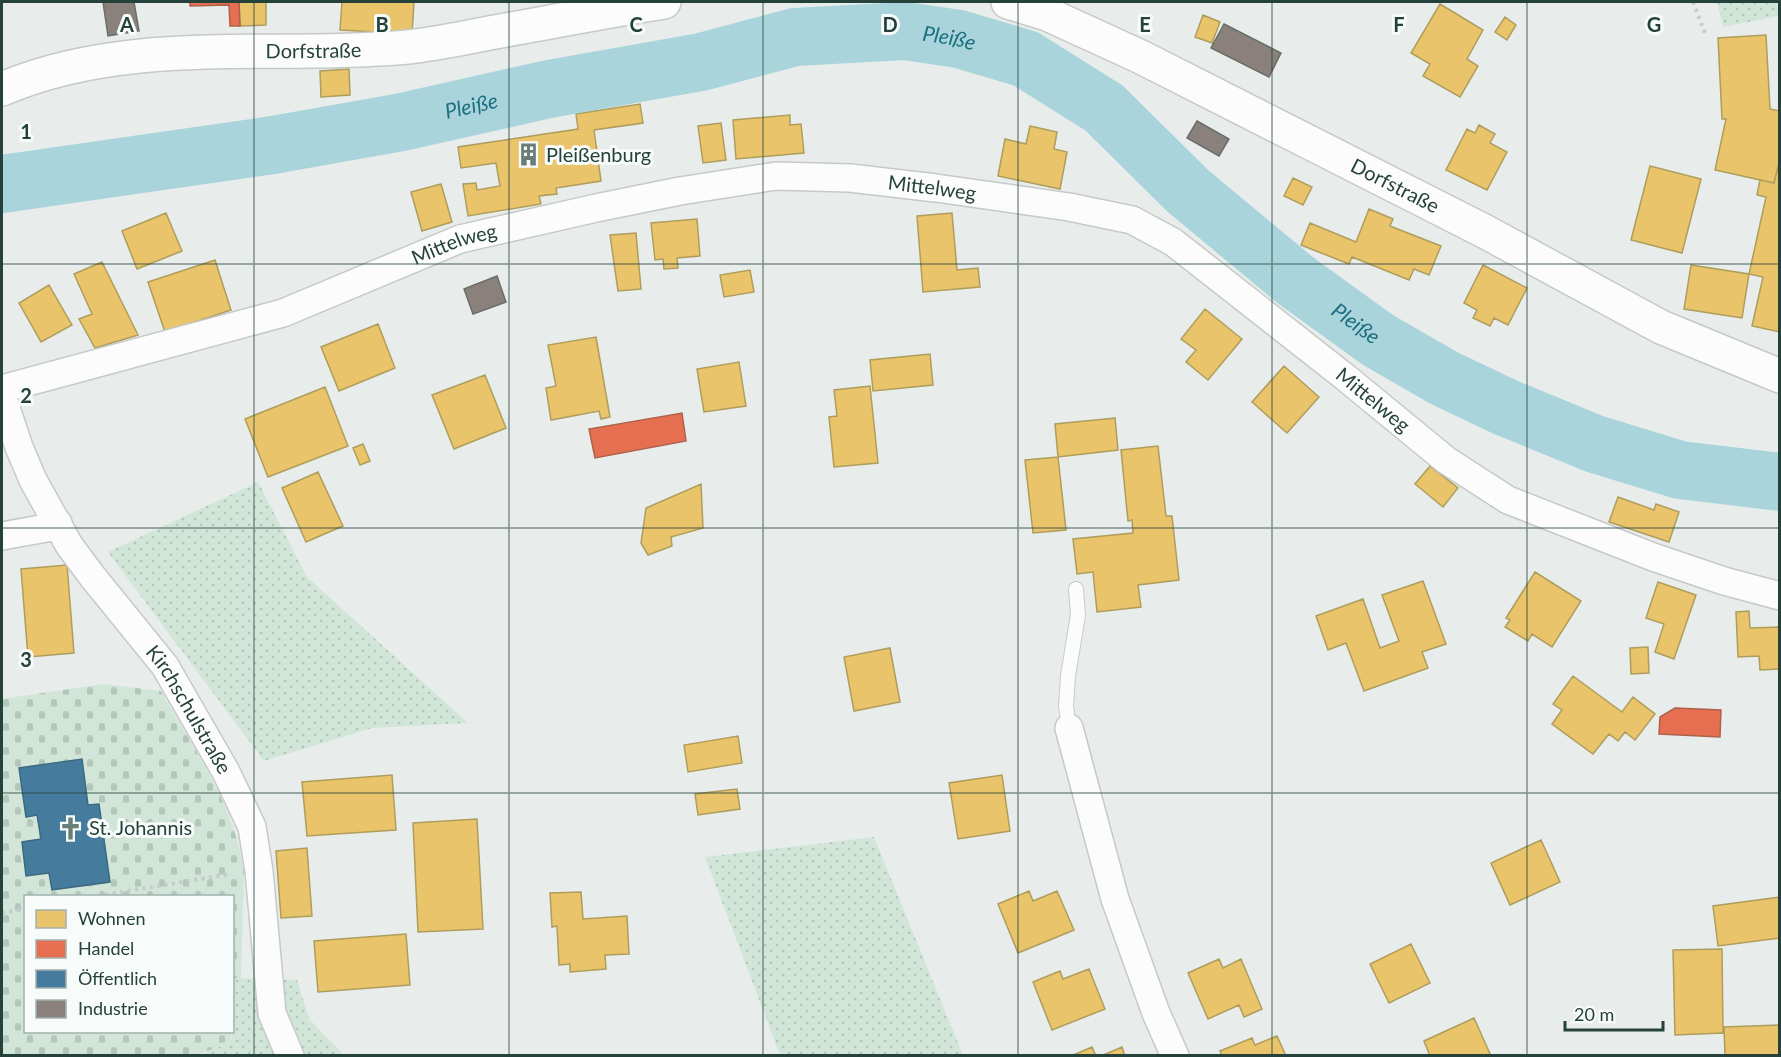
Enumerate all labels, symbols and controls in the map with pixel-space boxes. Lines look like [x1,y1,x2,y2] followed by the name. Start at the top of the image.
[119,12,134,36] text: A
[375,12,389,36] text: B
[629,12,643,36] text: C
[882,12,898,36] text: D
[1139,12,1151,36] text: E
[1393,12,1405,36] text: F
[1647,12,1661,36] text: G
[921,20,979,54] water label: Pleiße
[265,37,362,62] street label: Dorfstraße
[442,87,500,123] water label: Pleiße
[20,119,32,143] text: 1
[515,142,541,168] building icon: Pleißenburg
[546,142,651,166] place label: Pleißenburg
[1347,153,1444,217] street label: Dorfstraße
[887,170,978,205] street label: Mittelweg
[408,218,499,269] street label: Mittelweg
[1327,297,1386,348] water label: Pleiße
[1332,362,1416,437] street label: Mittelweg
[20,383,32,407] text: 2
[142,640,237,778] street label: Kirchschulstraße
[20,647,32,671] text: 3
[58,815,84,841] church icon: St. Johannis
[89,815,192,839] place label: St. Johannis
[24,895,234,1033] legend
[78,907,145,929] text: Wohnen
[78,937,134,959] text: Handel
[78,967,157,989] text: Öffentlich
[1565,994,1662,1032] scale bar
[78,997,148,1019] text: Industrie
[1574,1003,1614,1025] text: 20 m

